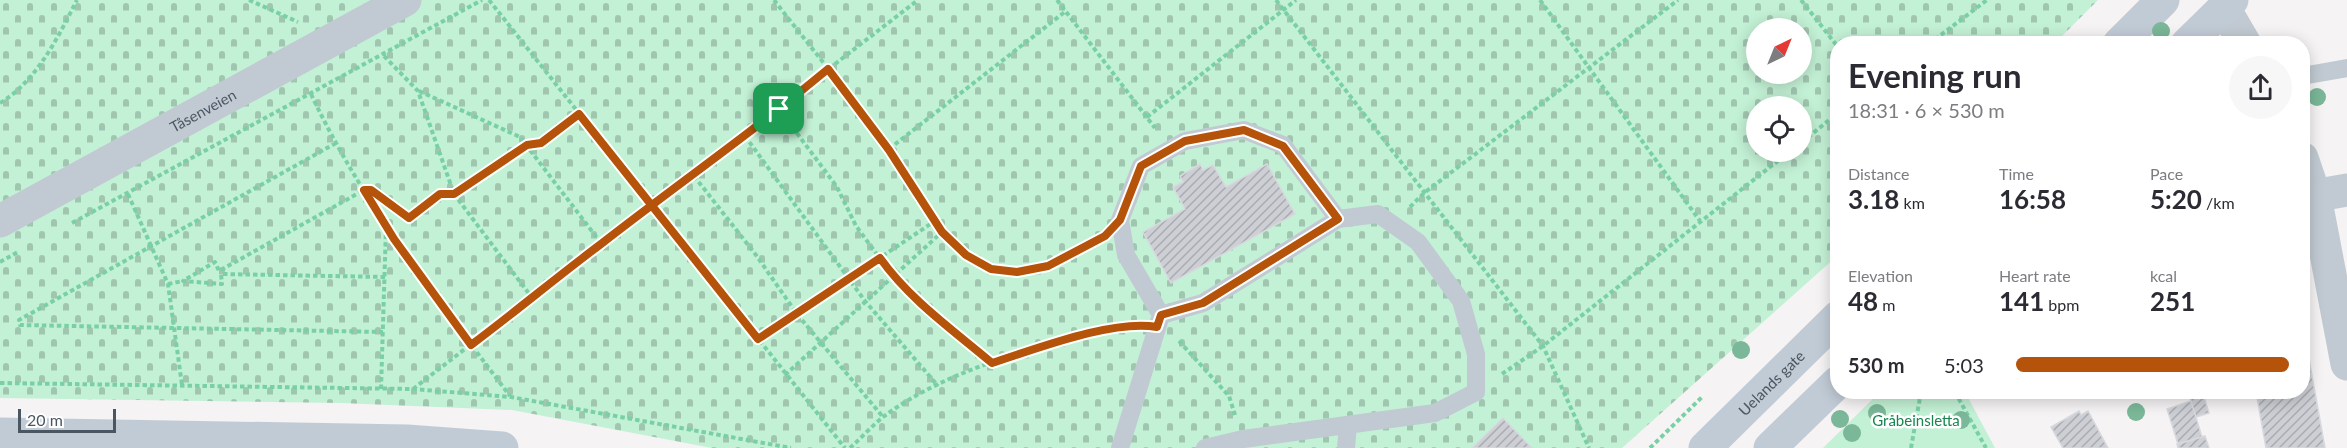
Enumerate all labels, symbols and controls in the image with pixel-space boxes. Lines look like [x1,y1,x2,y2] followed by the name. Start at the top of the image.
[1746,18,1812,84] north arrow
[1746,18,1812,162] map controls
[1848,55,2022,95] text: Evening run
[2229,56,2292,119] button: share
[753,83,804,134] pin
[167,85,239,136] street label: Tåsenveien
[762,92,795,125] icon: arrive
[1746,96,1812,162] button: locate
[1848,98,2005,122] text: 18:31 · 6 × 530 m
[1848,164,1909,183] text: Distance
[1999,164,2034,183] text: Time
[2150,164,2183,183] text: Pace
[1848,183,1899,215] text: 3.18
[1999,183,2066,215] text: 16:58
[2150,183,2202,215] text: 5:20
[1899,193,1925,212] text: km
[2202,193,2235,212] text: /km
[1848,266,1913,285] text: Elevation
[1999,266,2071,285] text: Heart rate
[2150,266,2177,285] text: kcal
[1848,285,1878,317] text: 48
[1999,285,2044,317] text: 141
[2150,285,2195,317] text: 251
[1878,295,1895,314] text: m
[2044,295,2079,314] text: bpm
[1735,346,1808,419] street label: Uelands gate
[1848,353,1904,377] text: 530 m
[1944,353,1984,377] text: 5:03
[18,406,116,434] scale bar
[27,410,63,429] text: 20 m
[1872,411,1960,429] park label: Gråbeinsletta

